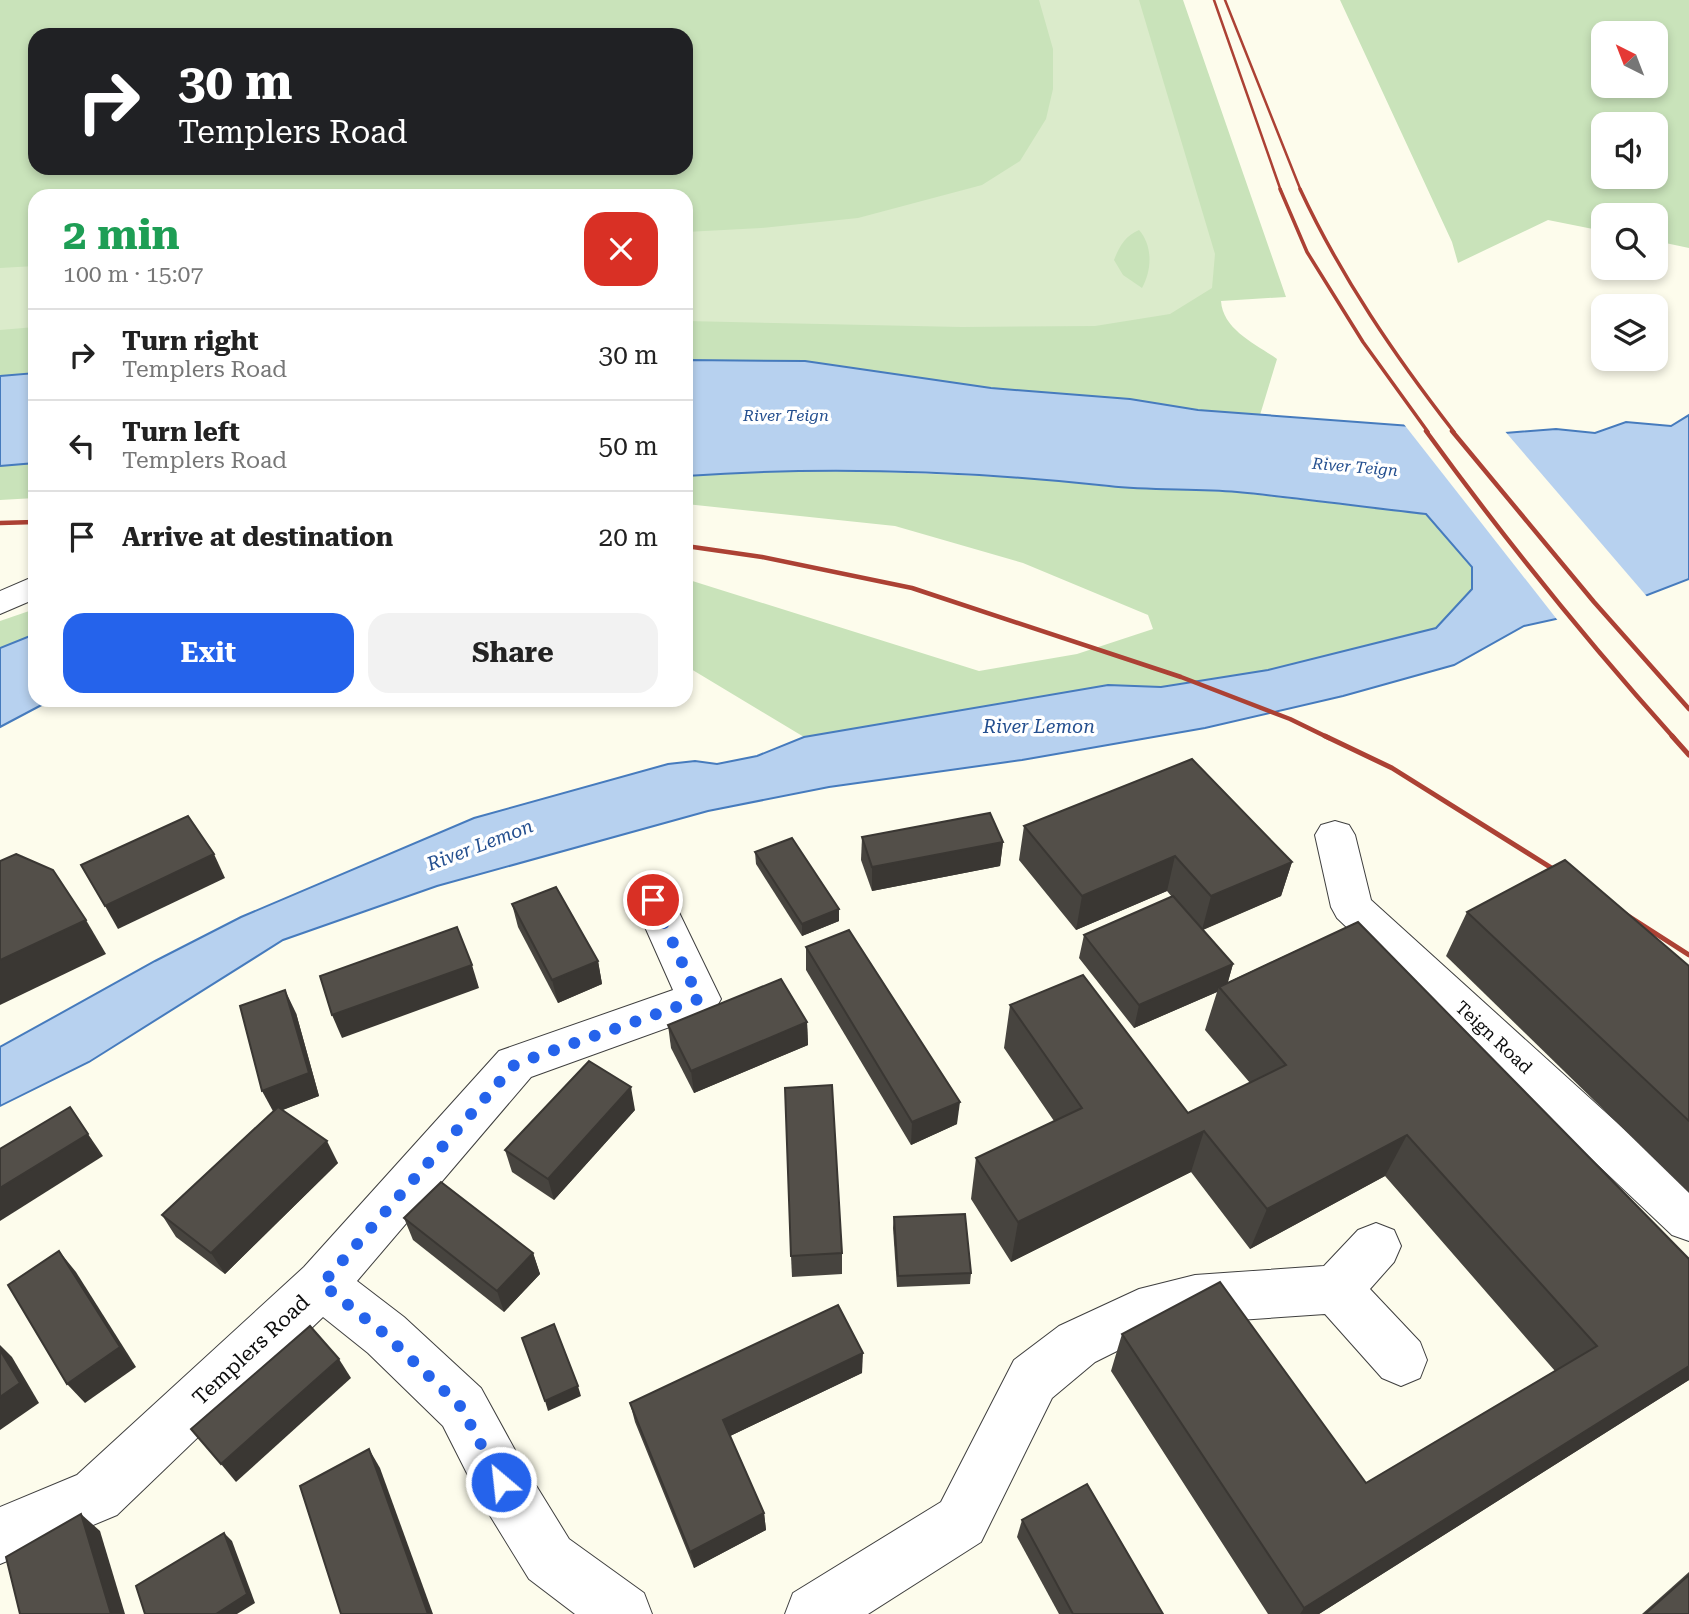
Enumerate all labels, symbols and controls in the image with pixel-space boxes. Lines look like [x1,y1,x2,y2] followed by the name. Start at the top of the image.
[1591,21,1668,98] north arrow
[1591,21,1668,371] map controls
[178,54,293,111] text: 30 m
[63,56,154,147] icon: right
[1591,112,1668,189] button: sound
[178,113,408,151] text: Templers Road
[1591,203,1668,280] button: search
[63,210,180,259] text: 2 min
[584,212,658,286] button: close
[63,261,203,288] text: 100 m · 15:07
[1591,294,1668,371] button: layers
[122,326,258,356] text: Turn right
[63,336,101,374] icon: right
[599,340,658,370] text: 30 m
[122,356,287,383] text: Templers Road
[742,406,829,425] water label: River Teign
[122,417,240,447] text: Turn left
[63,427,101,465] icon: left
[599,431,658,461] text: 50 m
[122,447,287,474] text: Templers Road
[1310,454,1399,480] water label: River Teign
[63,518,101,556] icon: arrive
[122,522,393,552] text: Arrive at destination
[599,522,658,552] text: 20 m
[63,613,354,693] button: Exit
[368,613,658,693] button: Share
[982,715,1095,738] water label: River Lemon
[423,814,537,876] water label: River Lemon
[623,870,683,930] pin
[634,881,672,919] icon: arrive
[1451,996,1537,1078] street label: Teign Road
[188,1289,315,1410] street label: Templers Road
[464,1445,538,1519] position arrow

